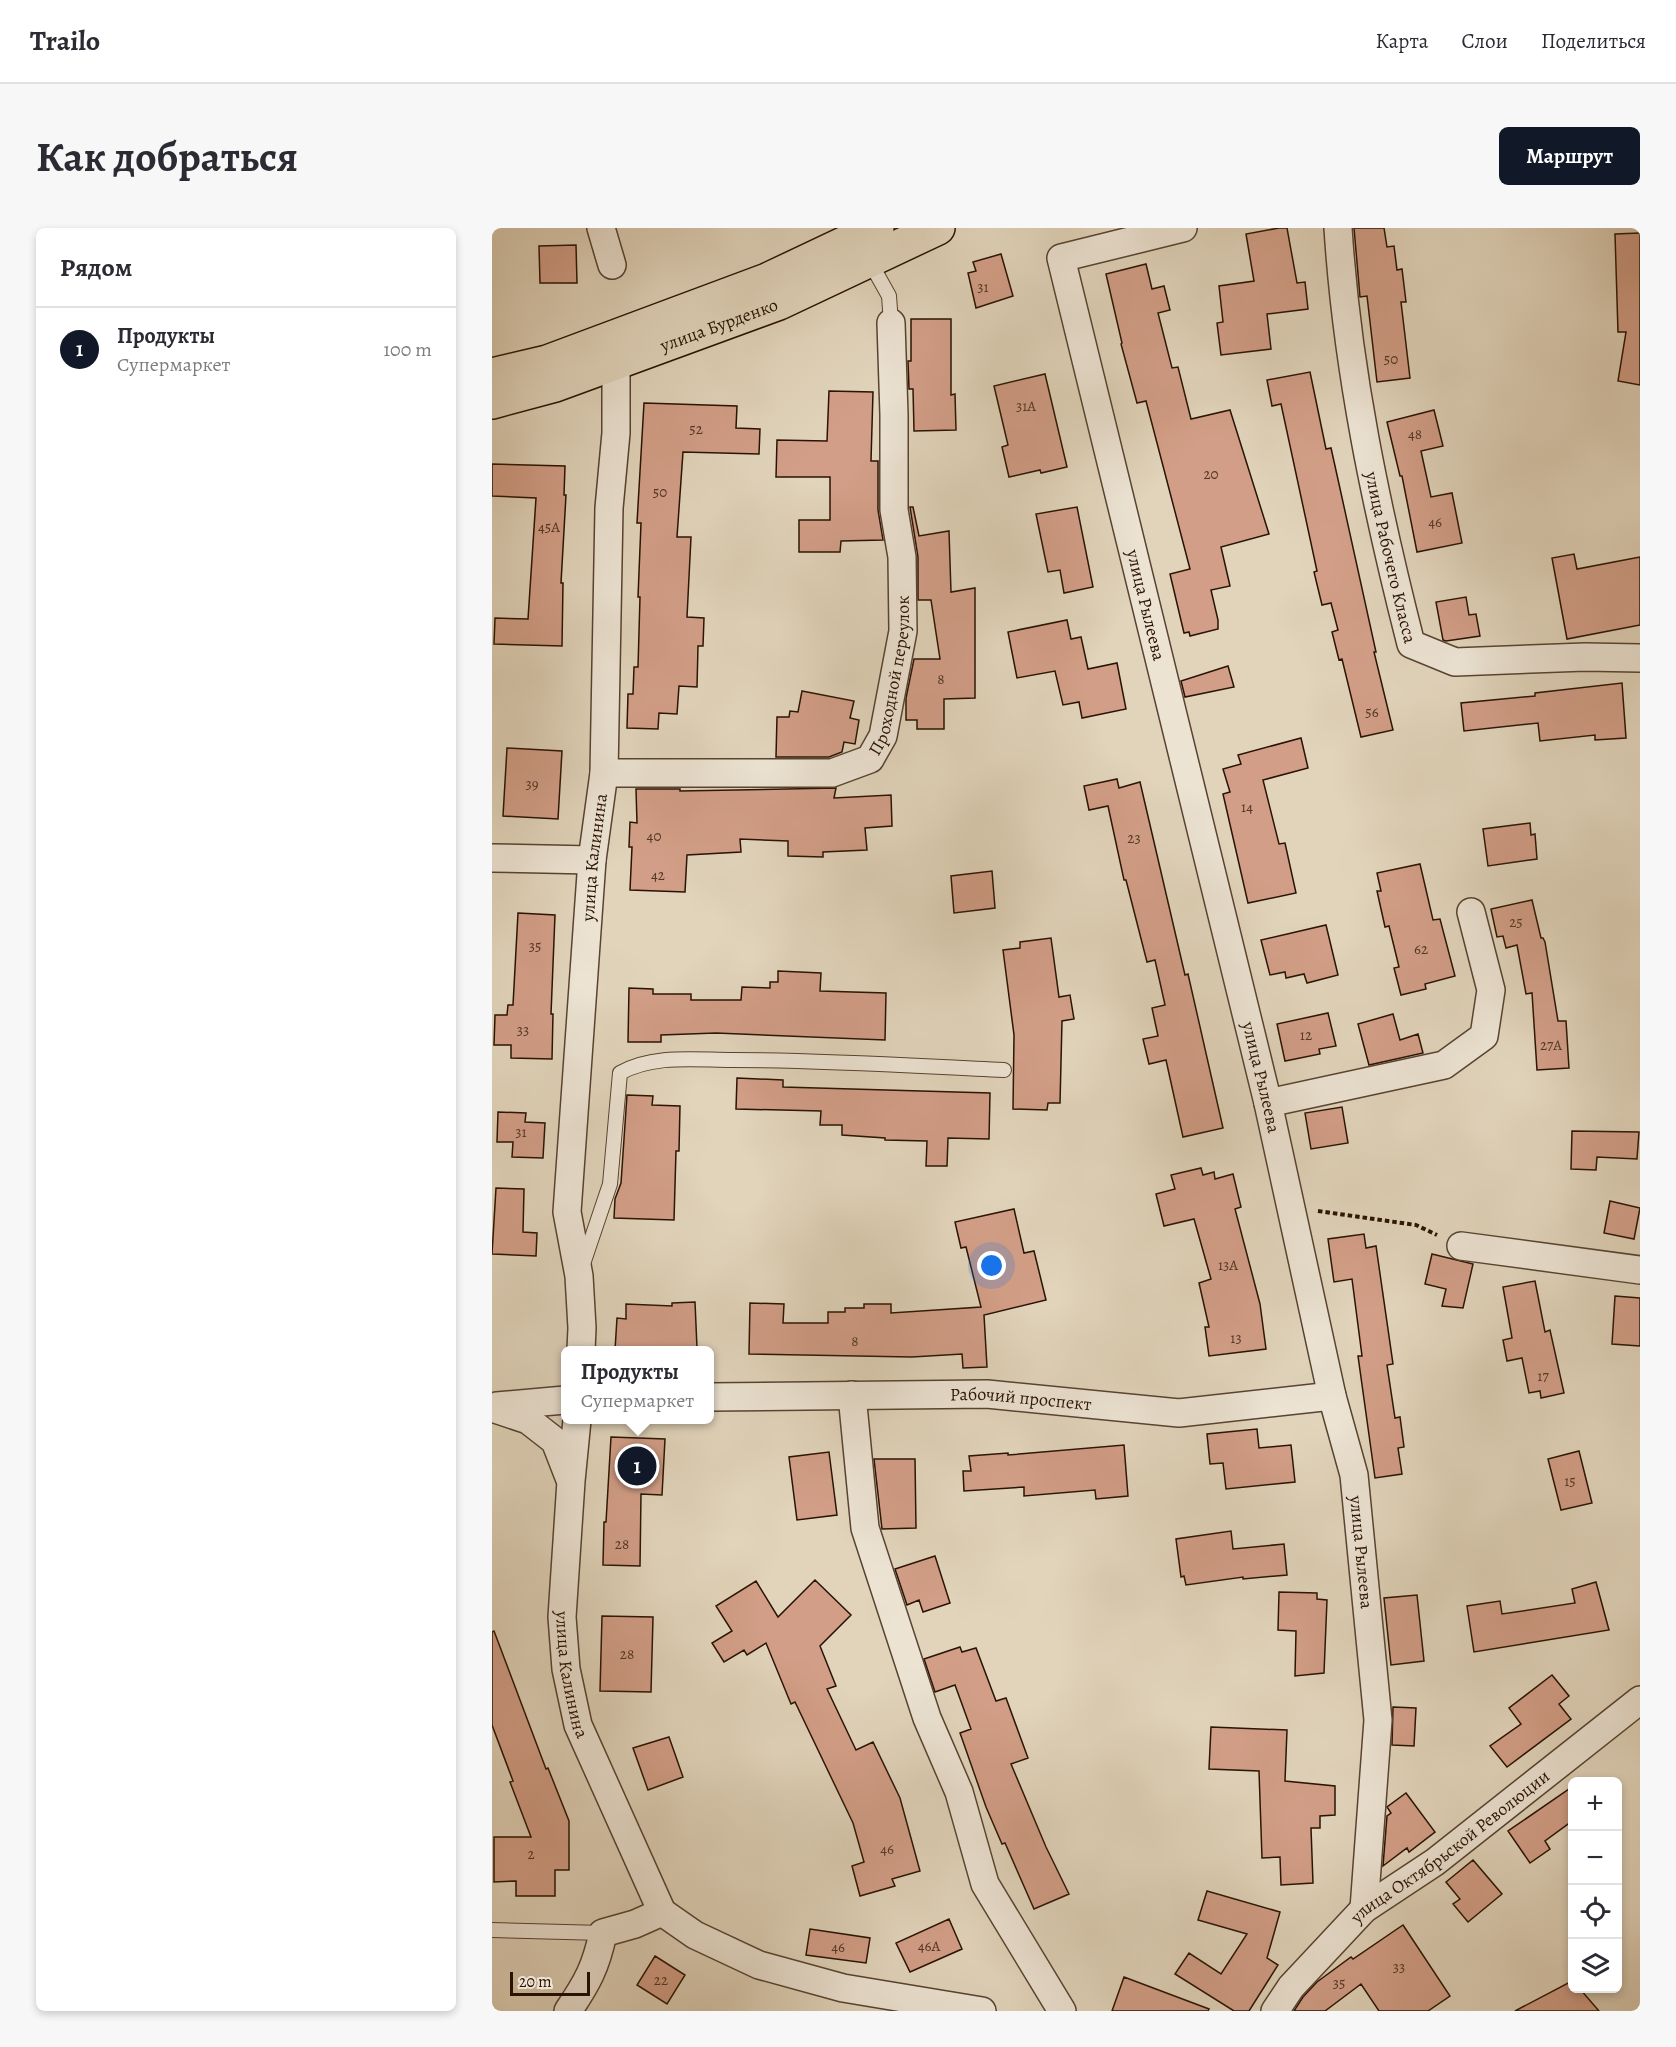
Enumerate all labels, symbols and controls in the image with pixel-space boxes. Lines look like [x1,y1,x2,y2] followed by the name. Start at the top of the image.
[30,22,100,60] text: Trailo
[1375,27,1428,55] text: Карта
[1461,27,1508,55] text: Слои
[1541,27,1646,55] text: Поделиться
[1499,127,1640,185] button: Маршрут
[36,128,298,185] text: Как добраться
[60,250,132,285] text: Рядом
[977,277,989,297] house number: 31
[656,292,781,358] street label: улица Бурденко
[117,321,215,351] text: Продукты
[76,336,83,363] text: 1
[383,336,432,363] text: 100 m
[1384,349,1398,369] house number: 50
[117,351,231,378] text: Супермаркет
[1016,396,1036,416] house number: 31А
[689,419,703,439] house number: 52
[1408,424,1422,444] house number: 48
[1203,464,1219,484] house number: 20
[1359,469,1422,646] street label: улица Рабочего Класса
[653,482,667,502] house number: 50
[1428,512,1442,532] house number: 46
[538,517,560,537] house number: 45А
[1121,546,1171,664] street label: улица Рылеева
[863,595,915,760] street label: Проходной переулок
[937,669,945,689] house number: 8
[1365,702,1379,722] house number: 56
[525,774,539,794] house number: 39
[576,791,613,923] street label: улица Калинина
[1241,797,1253,817] house number: 14
[647,826,661,846] house number: 40
[1127,828,1141,848] house number: 23
[651,865,665,885] house number: 42
[1509,912,1523,932] house number: 25
[529,936,541,956] house number: 35
[1414,939,1428,959] house number: 62
[1236,1018,1286,1136] street label: улица Рылеева
[517,1020,529,1040] house number: 33
[1300,1025,1312,1045] house number: 12
[1540,1035,1562,1055] house number: 27А
[515,1122,527,1142] house number: 31
[977,1251,1006,1280] your location
[1218,1255,1238,1275] house number: 13А
[1230,1328,1242,1348] house number: 13
[851,1331,859,1351] house number: 8
[561,1346,714,1424] popup
[581,1357,679,1387] text: Продукты
[1537,1366,1549,1386] house number: 17
[950,1382,1093,1416] street label: Рабочий проспект
[581,1387,694,1414] text: Супермаркет
[618,1444,656,1488] pin: 1
[1564,1471,1576,1491] house number: 15
[1344,1493,1379,1610] street label: улица Рылеева
[615,1534,629,1554] house number: 28
[550,1609,595,1743] street label: улица Калинина
[620,1644,634,1664] house number: 28
[1344,1764,1554,1929] street label: улица Октябрьской Революции
[1568,1777,1622,1993] map controls
[1568,1777,1622,1831] button: +
[1568,1831,1622,1885] button: −
[880,1839,894,1859] house number: 46
[527,1844,535,1864] house number: 2
[1568,1885,1622,1939] button: locate
[918,1936,940,1956] house number: 46А
[831,1937,845,1957] house number: 46
[1568,1939,1622,1993] button: layers
[1393,1957,1405,1977] house number: 33
[510,1969,590,1996] scale bar
[654,1970,668,1990] house number: 22
[519,1971,552,1993] text: 20 m
[1333,1973,1345,1993] house number: 35

